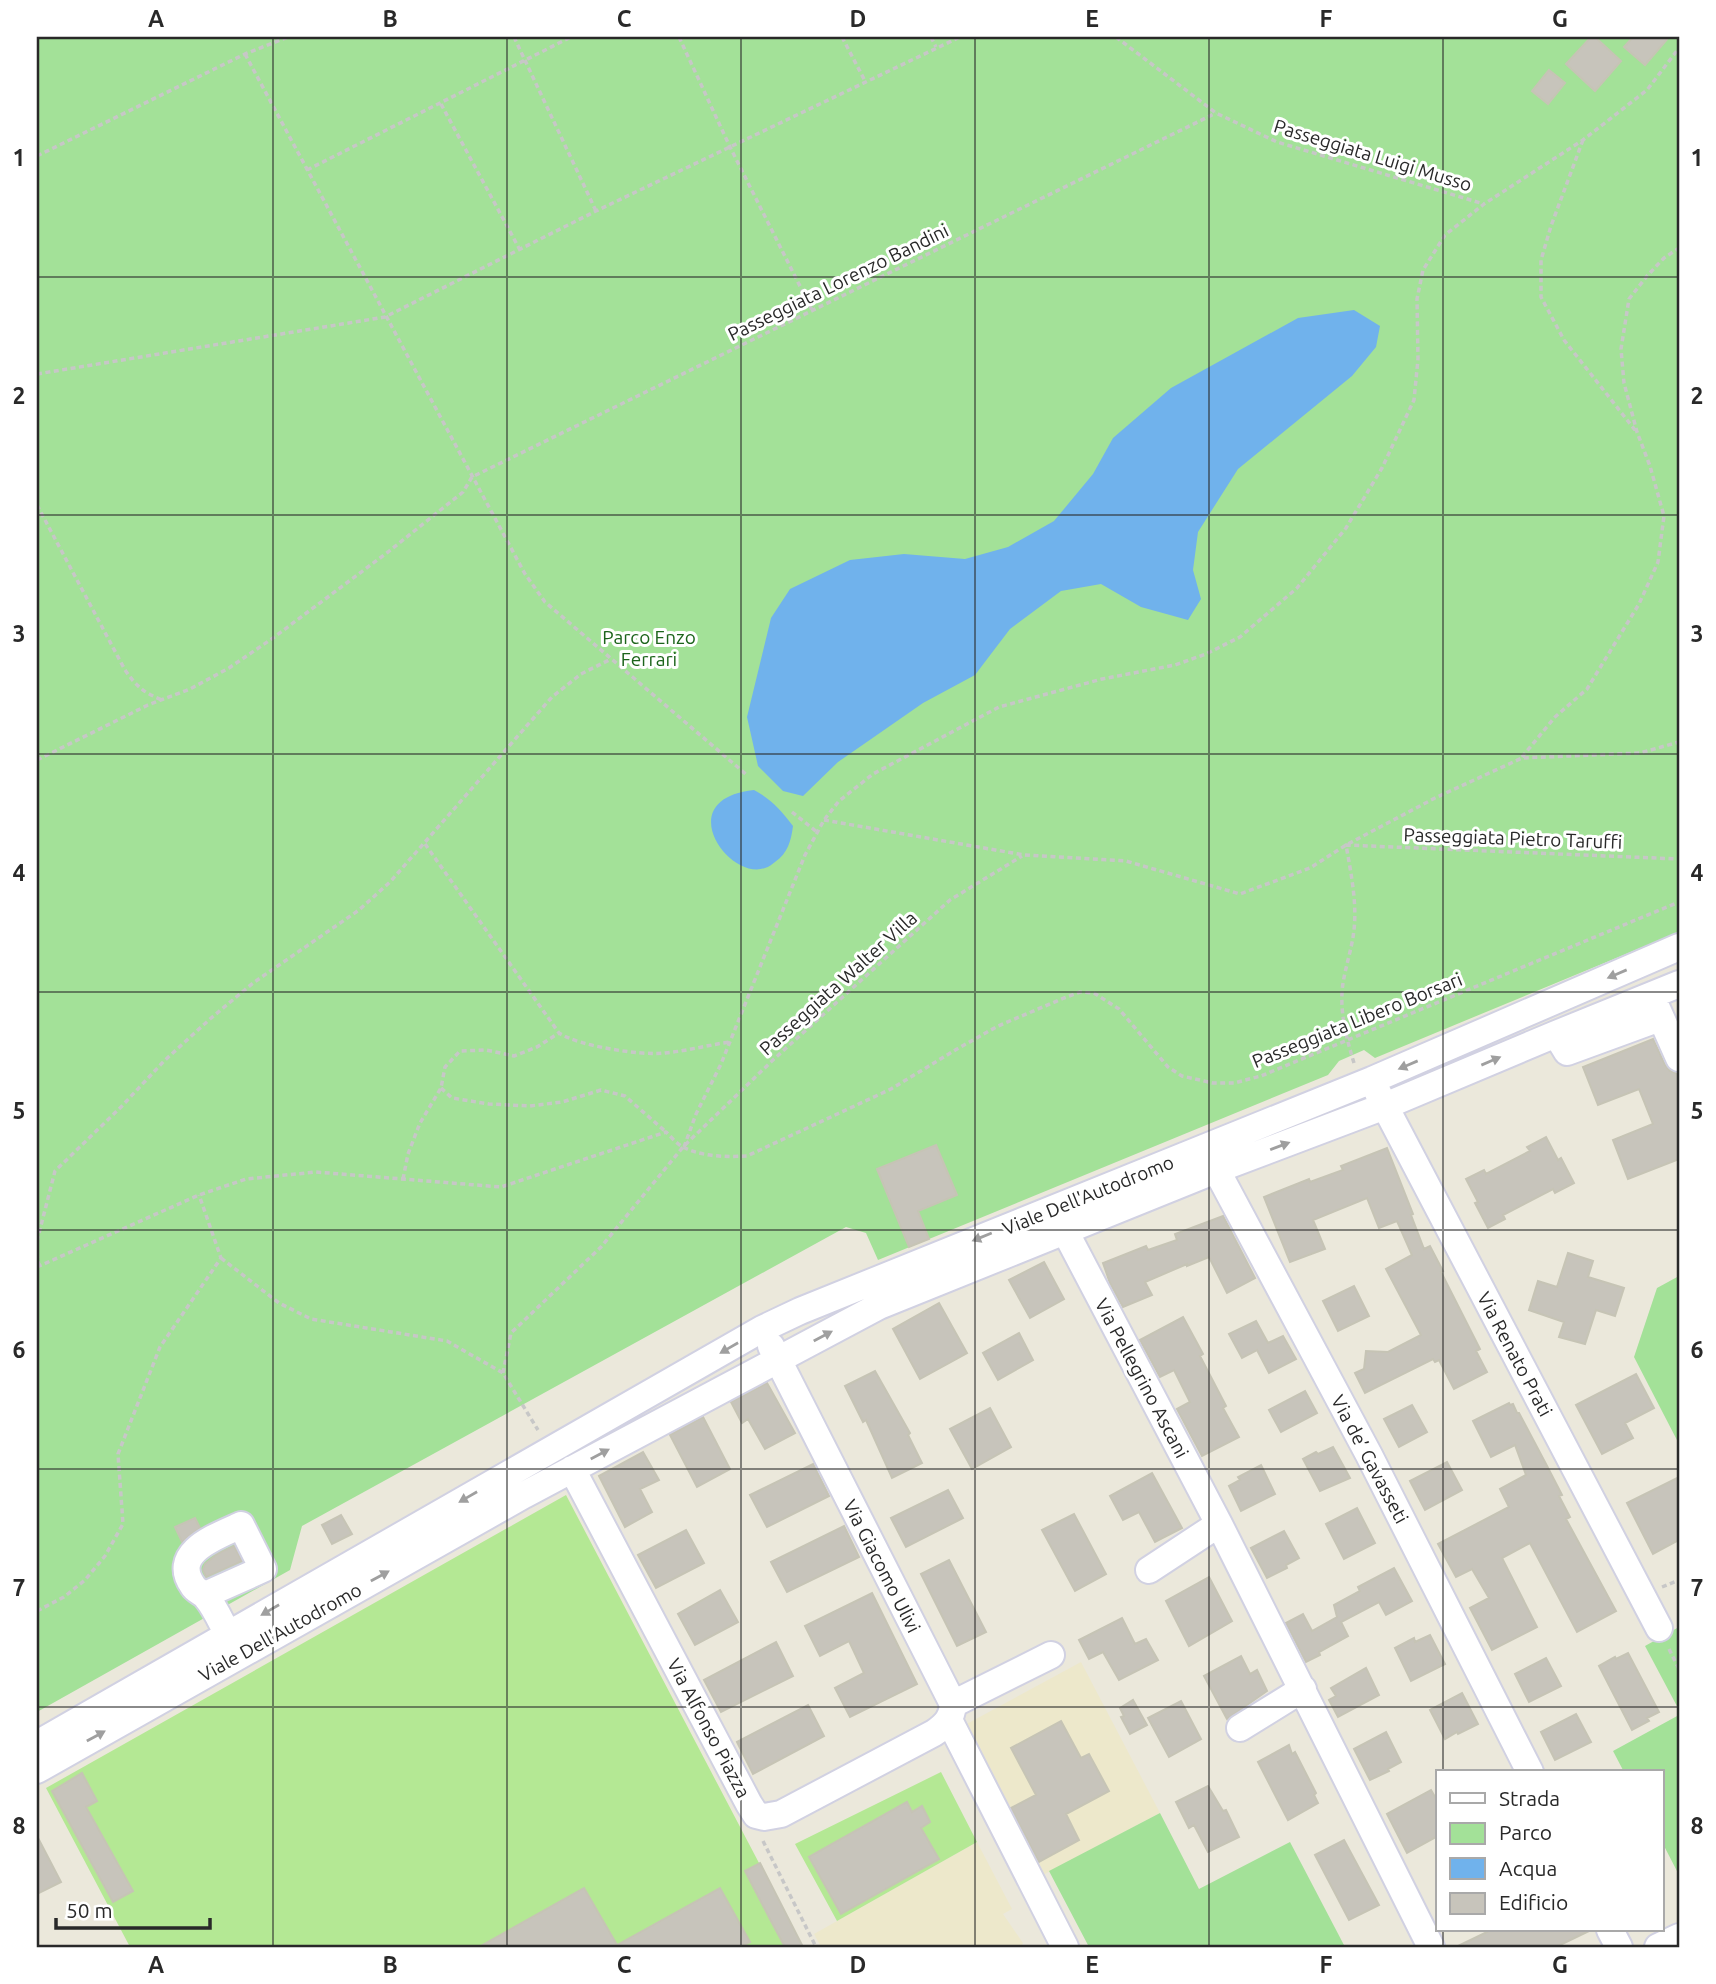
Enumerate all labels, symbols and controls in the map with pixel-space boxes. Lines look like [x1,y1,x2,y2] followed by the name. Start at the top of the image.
[148,6,164,31] text: A
[382,6,398,31] text: B
[617,6,632,31] text: C
[850,6,866,31] text: D
[1085,6,1099,31] text: E
[1320,6,1333,31] text: F
[1552,6,1568,31] text: G
[1271,114,1475,196] street label: Passeggiata Luigi Musso
[13,145,25,170] text: 1
[1691,145,1703,170] text: 1
[724,219,952,345] street label: Passeggiata Lorenzo Bandini
[13,383,25,408] text: 2
[1691,383,1703,408] text: 2
[13,621,25,646] text: 3
[1691,621,1703,646] text: 3
[602,626,696,670] park label: Parco Enzo Ferrari
[1403,823,1623,853] street label: Passeggiata Pietro Taruffi
[13,860,26,885] text: 4
[1691,860,1704,885] text: 4
[755,907,921,1059] street label: Passeggiata Walter Villa
[1249,968,1465,1072] street label: Passeggiata Libero Borsari
[1606,969,1627,980] one-way arrow
[1481,1056,1502,1067] one-way arrow
[1398,1059,1418,1071] one-way arrow
[13,1098,25,1123] text: 5
[1691,1098,1703,1123] text: 5
[1269,1140,1290,1151] one-way arrow
[999,1151,1177,1239] street label: Viale Dell'Autodromo
[971,1231,992,1242] one-way arrow
[1473,1288,1557,1420] street label: Via Renato Prati
[1091,1295,1193,1461] street label: Via Pellegrino Ascani
[813,1330,833,1342] one-way arrow
[13,1337,26,1362] text: 6
[1691,1337,1704,1362] text: 6
[719,1342,739,1354] one-way arrow
[1327,1391,1413,1527] street label: Via de’ Gavasseti
[590,1448,610,1460] one-way arrow
[458,1491,477,1504] one-way arrow
[839,1496,925,1636] street label: Via Giacomo Ulivi
[370,1570,389,1582] one-way arrow
[13,1575,25,1600] text: 7
[1691,1575,1703,1600] text: 7
[195,1578,365,1686] street label: Viale Dell'Autodromo
[261,1604,280,1616] one-way arrow
[663,1655,755,1801] street label: Via Alfonso Piazza
[87,1730,106,1742] one-way arrow
[1436,1770,1664,1932] legend
[1499,1786,1560,1810] text: Strada
[13,1813,25,1838] text: 8
[1691,1813,1703,1838] text: 8
[1499,1820,1552,1844] text: Parco
[1499,1856,1557,1880] text: Acqua
[56,1886,210,1930] scale bar
[1499,1890,1568,1914] text: Edificio
[66,1898,113,1922] text: 50 m
[148,1952,164,1977] text: A
[382,1952,398,1977] text: B
[617,1952,632,1977] text: C
[850,1952,866,1977] text: D
[1085,1952,1099,1977] text: E
[1320,1952,1333,1977] text: F
[1552,1952,1568,1977] text: G

